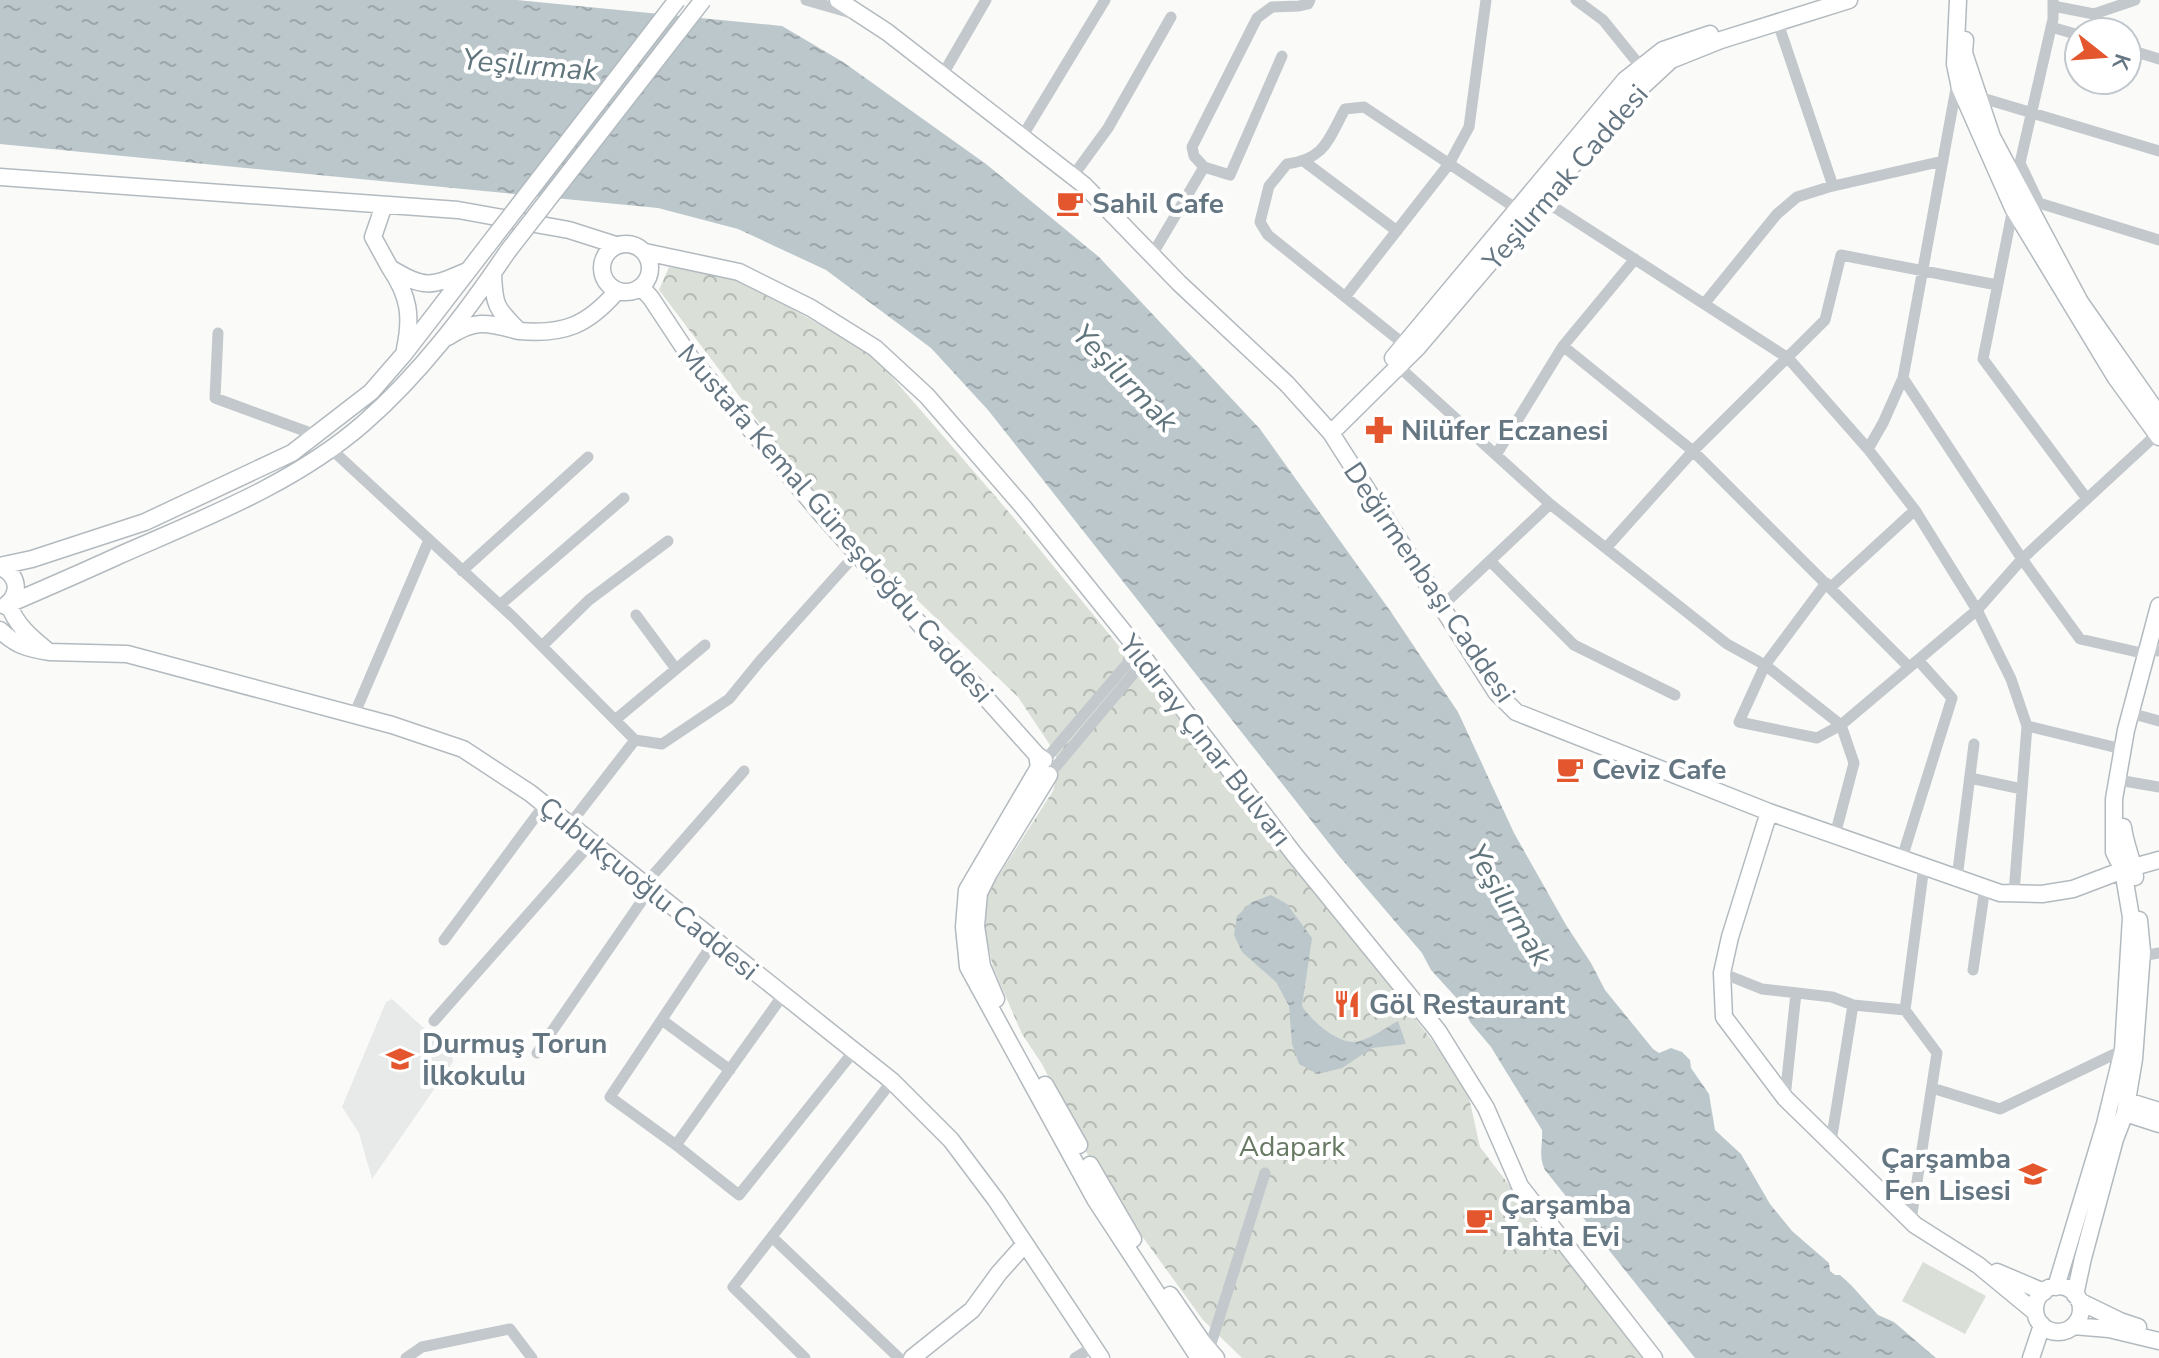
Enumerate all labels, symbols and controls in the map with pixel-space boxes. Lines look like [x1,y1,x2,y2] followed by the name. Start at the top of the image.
[2063,16,2143,96] north arrow
[460,39,600,92] water label: Yeşilırmak
[2104,50,2138,74] text: K
[1474,77,1657,280] street label: Yeşilırmak Caddesi
[1092,185,1224,223] place label: Sahil Cafe
[1055,188,1085,218] cafe icon: Sahil Cafe
[1063,315,1187,442] water label: Yeşilırmak
[669,336,1002,711] street label: Mustafa Kemal Güneşdoğdu Caddesi
[1401,412,1608,450] place label: Nilüfer Eczanesi
[1364,415,1394,445] pharmacy icon: Nilüfer Eczanesi
[1334,455,1524,710] street label: Değirmenbaşı Caddesi
[1110,626,1300,855] street label: Yıldıray Çınar Bulvarı
[1592,751,1727,789] place label: Ceviz Cafe
[1555,754,1585,784] cafe icon: Ceviz Cafe
[531,788,766,989] street label: Çubukçuoğlu Caddesi
[1456,836,1562,975] water label: Yeşilırmak
[1369,986,1566,1024] place label: Göl Restaurant
[1332,989,1362,1019] restaurant icon: Göl Restaurant
[422,1025,607,1095] place label: Durmuş Torun İlkokulu
[385,1044,415,1074] school or university icon: Durmuş Torun İlkokulu
[1239,1128,1346,1166] park label: Adapark
[1881,1140,2011,1210] place label: Çarşamba Fen Lisesi
[2018,1159,2048,1189] school or university icon: Çarşamba Fen Lisesi
[1501,1186,1631,1256] place label: Çarşamba Tahta Evi
[1464,1205,1494,1235] cafe icon: Çarşamba Tahta Evi

